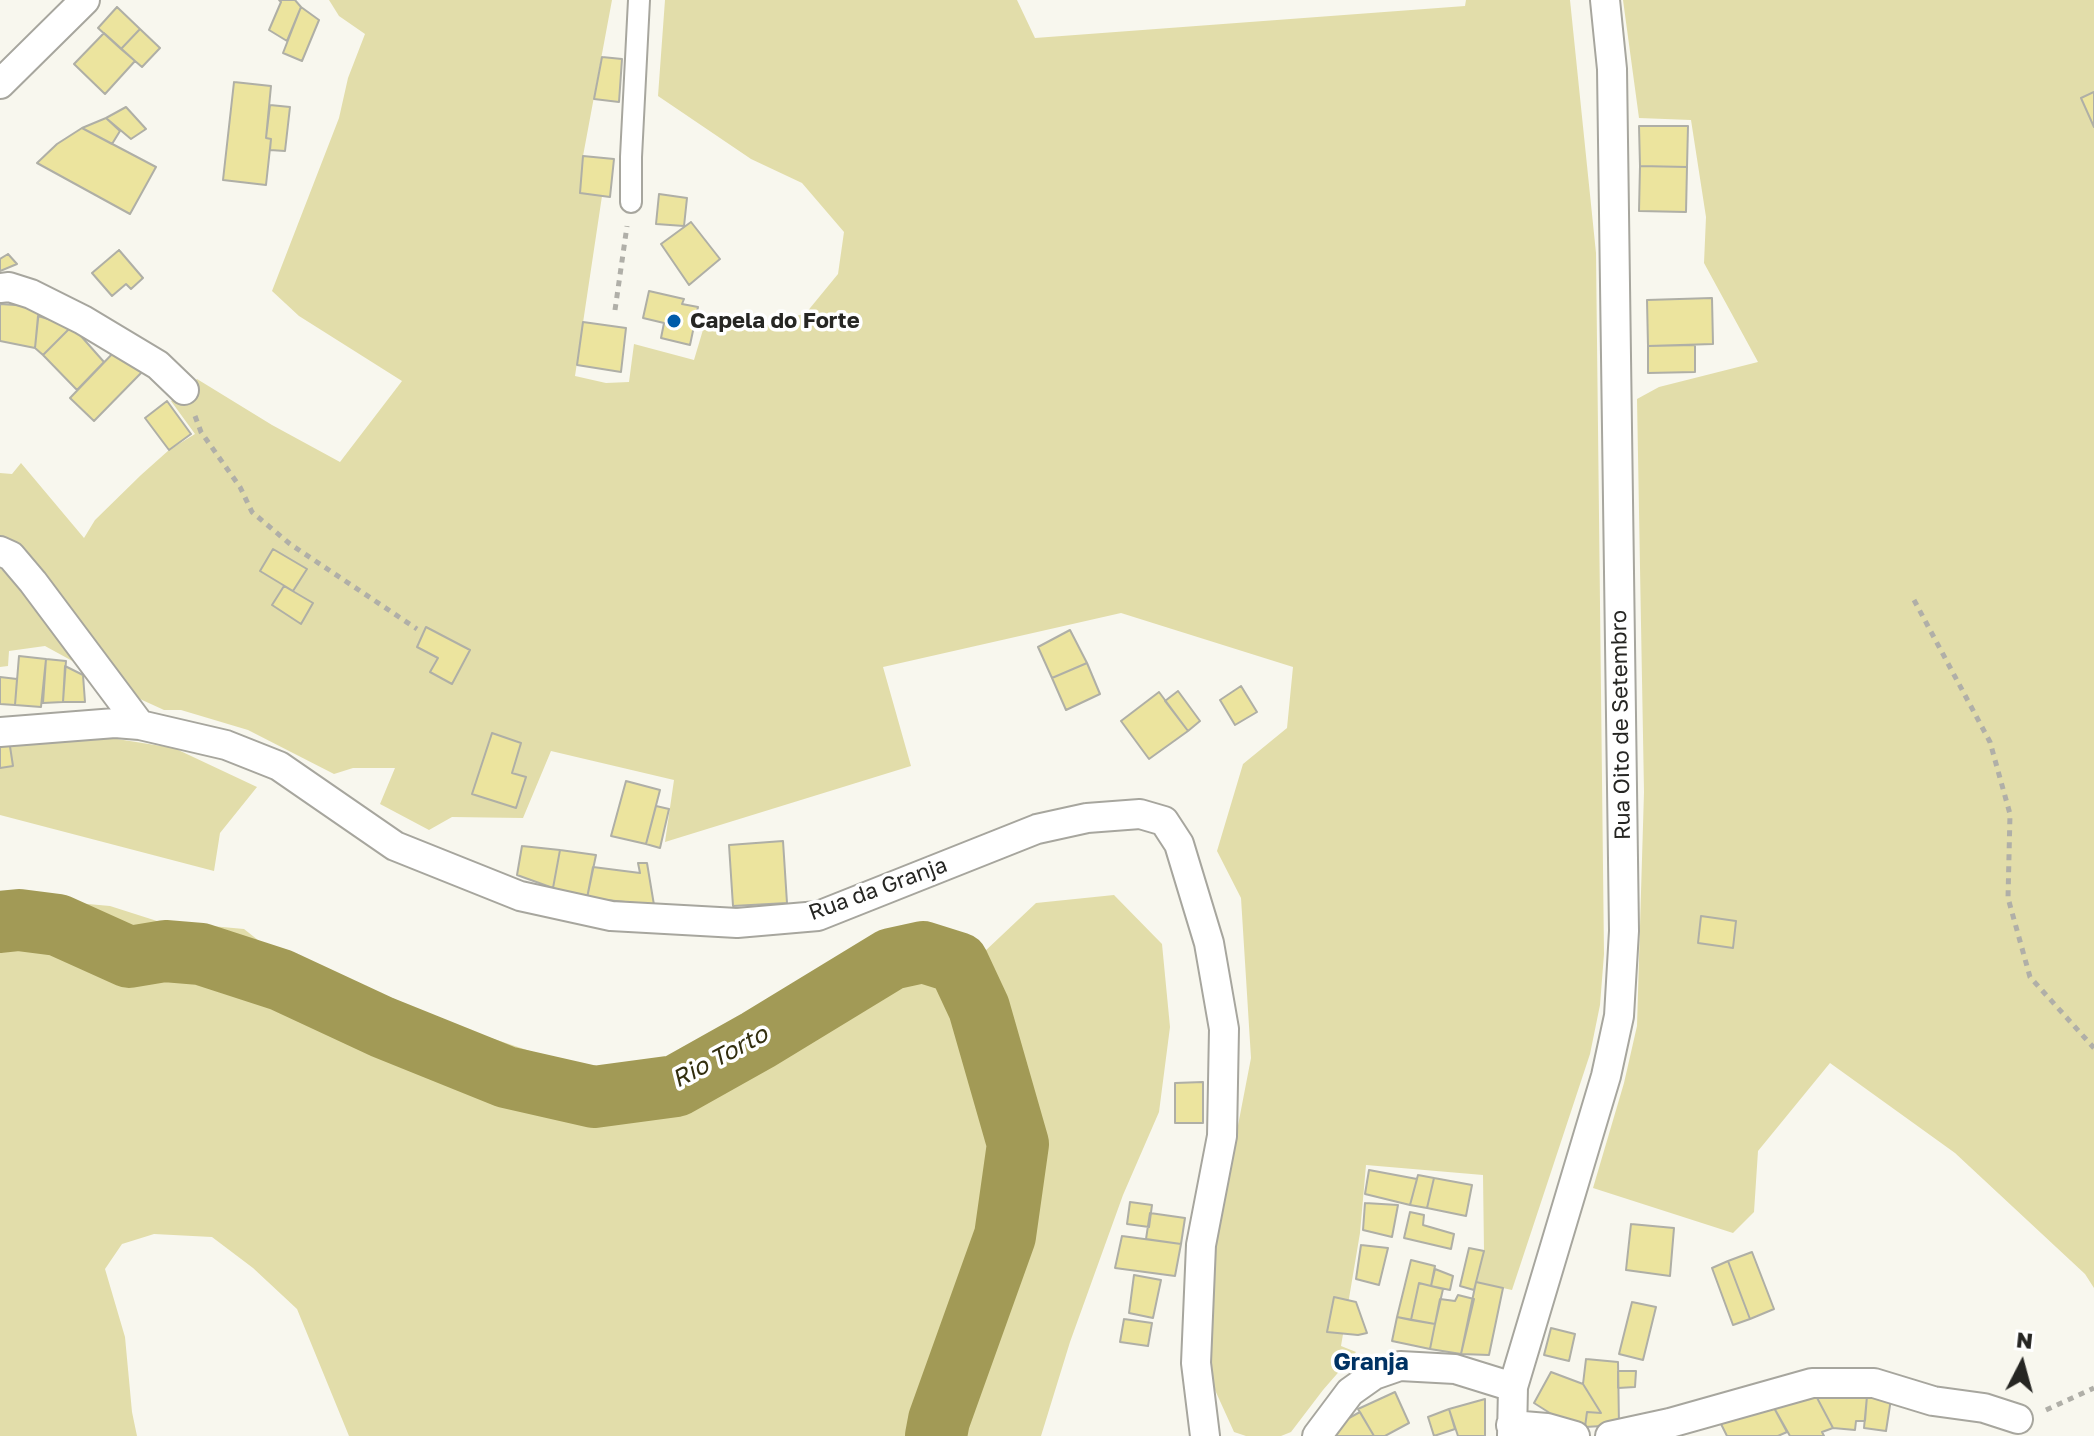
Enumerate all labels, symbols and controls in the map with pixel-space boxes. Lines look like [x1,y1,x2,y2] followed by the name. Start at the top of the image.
[690,308,860,334] place label: Capela do Forte
[665,312,683,330] marker: Capela do Forte
[1606,610,1636,840] street label: Rua Oito de Setembro
[805,852,951,926] street label: Rua da Granja
[667,1020,773,1094] water label: Rio Torto
[1982,1324,2062,1404] north arrow
[2015,1325,2034,1354] text: N
[1333,1348,1409,1376] district label: Granja

